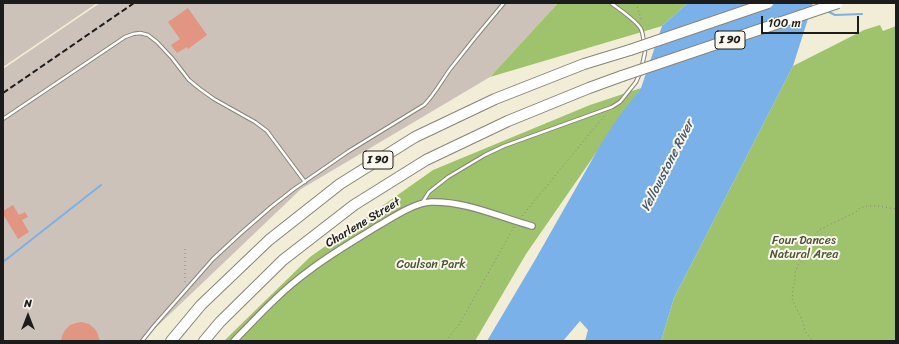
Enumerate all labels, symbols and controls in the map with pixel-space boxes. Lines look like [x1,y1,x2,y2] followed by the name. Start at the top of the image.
[763,8,861,34] scale bar
[768,12,801,34] text: 100 m
[715,31,745,49] road number: I 90
[638,118,698,214] water label: Yellowstone River
[363,151,393,169] road number: I 90
[323,195,403,251] street label: Charlene Street
[770,234,838,262] park label: Four Dances Natural Area
[396,258,466,272] park label: Coulson Park
[24,294,32,313] text: N
[8,296,48,336] north arrow

